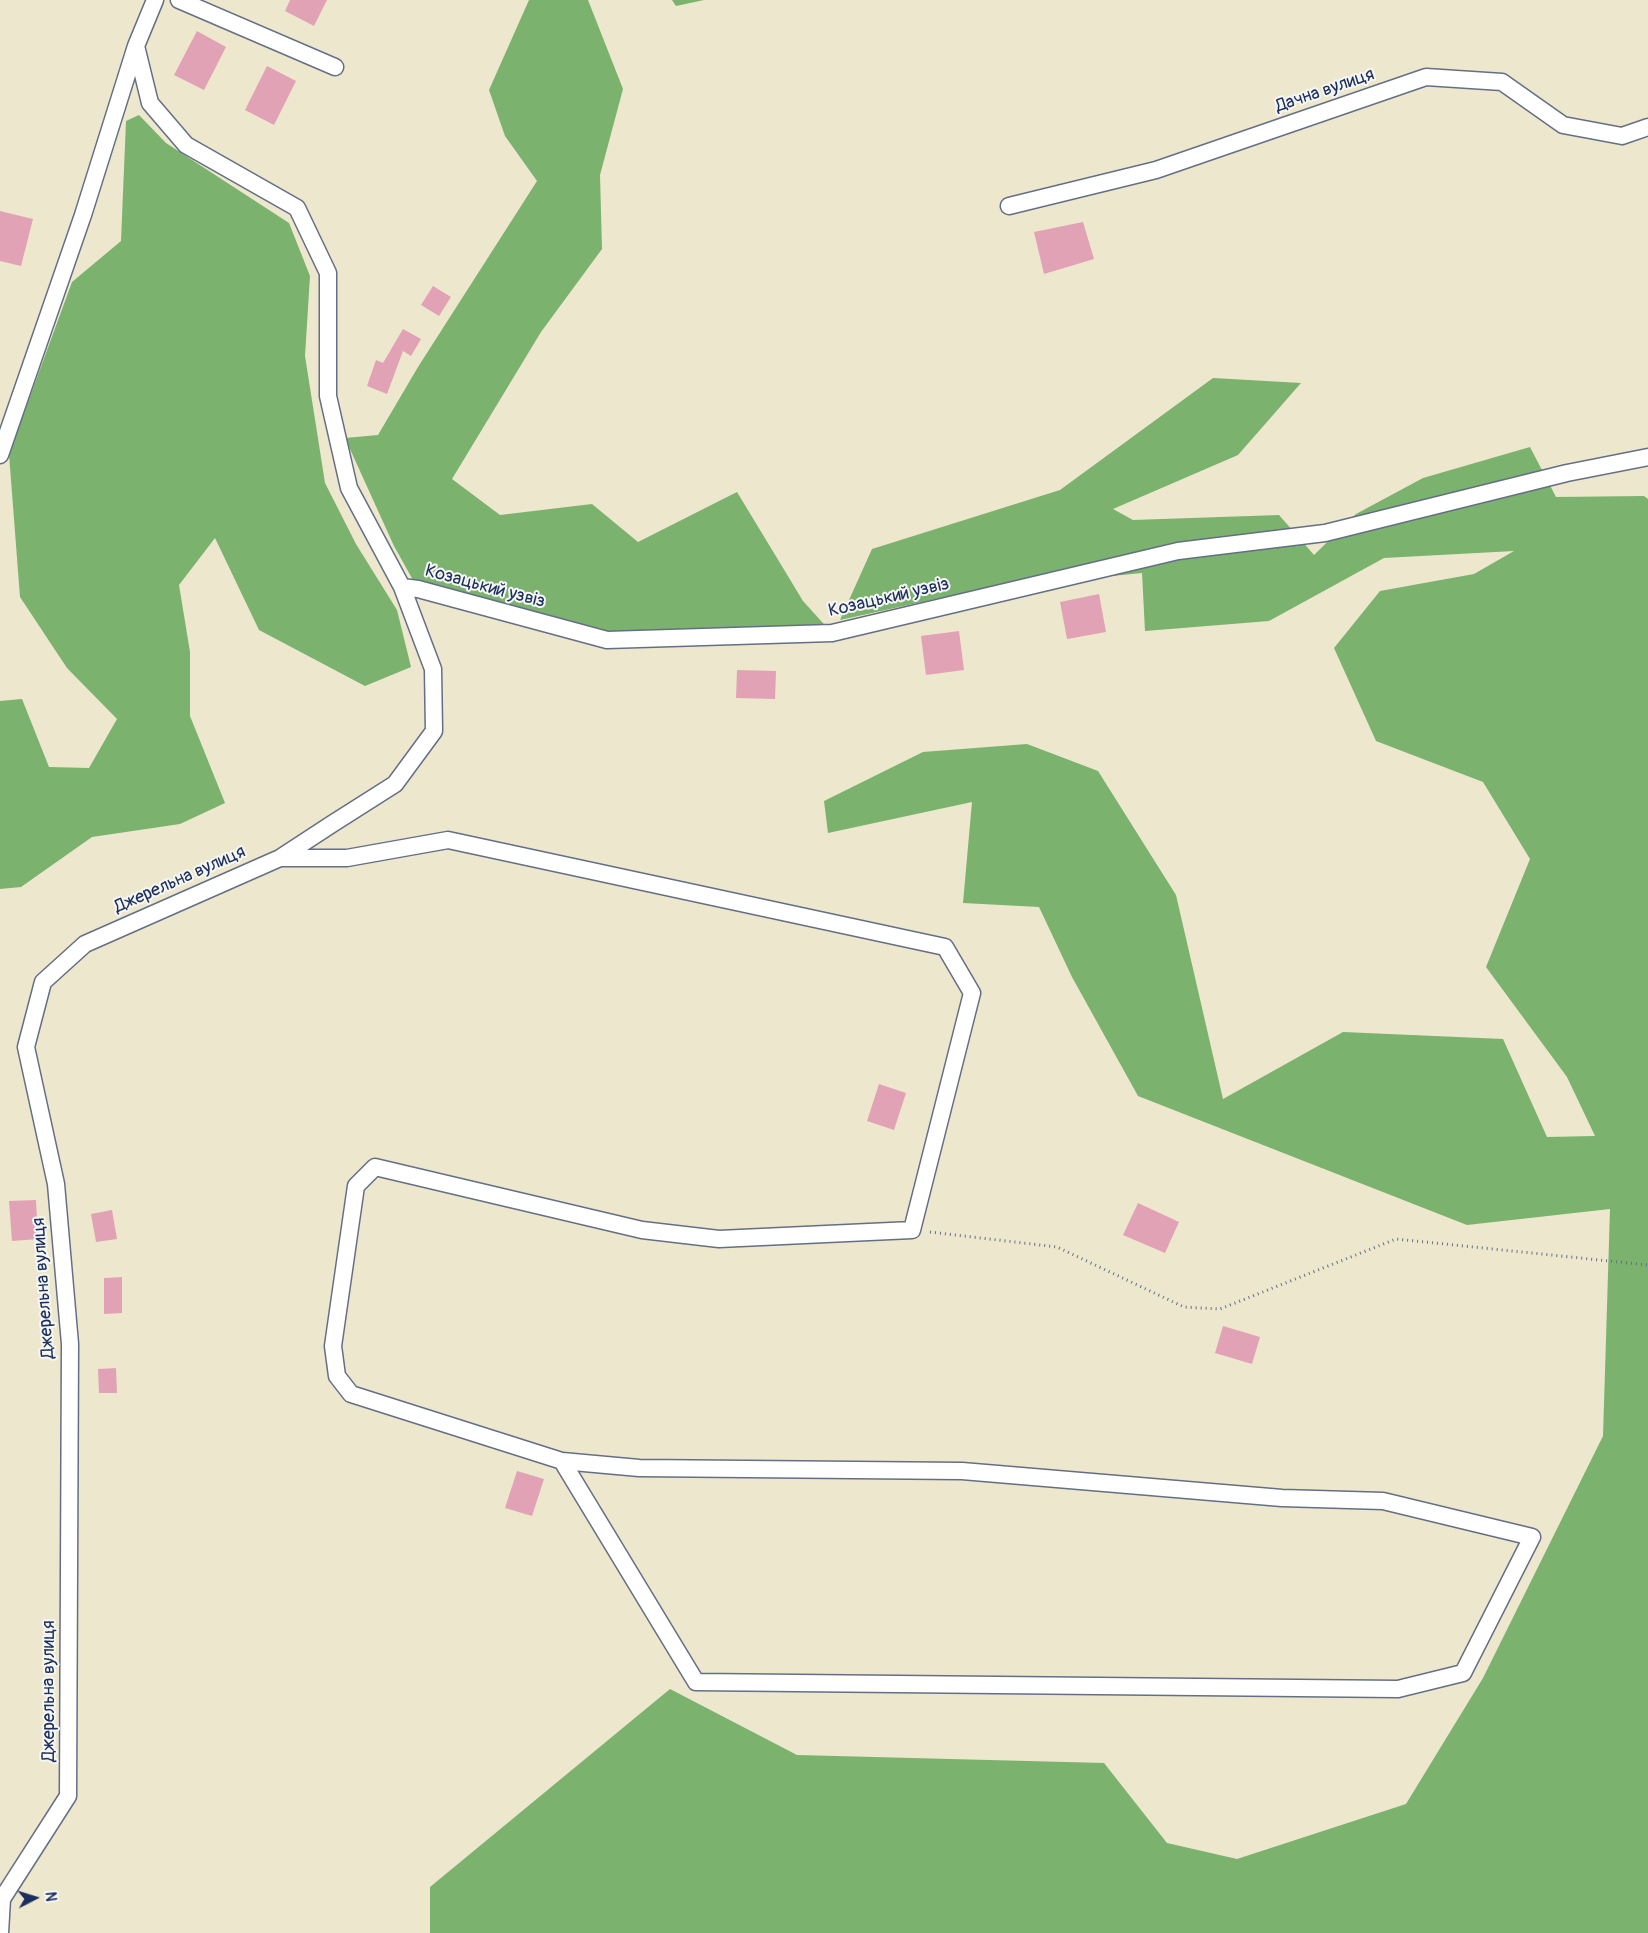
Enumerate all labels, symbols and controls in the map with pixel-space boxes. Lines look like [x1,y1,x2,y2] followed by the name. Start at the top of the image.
[1273,64,1377,118] street label: Дачна вулиця
[423,561,547,613] street label: Козацький узвіз
[826,574,952,622] street label: Козацький узвіз
[111,841,249,919] street label: Джерельна вулиця
[28,1217,60,1359] street label: Джерельна вулиця
[38,1620,60,1762] street label: Джерельна вулиця
[10,1873,60,1923] north arrow
[42,1891,59,1902] text: N

